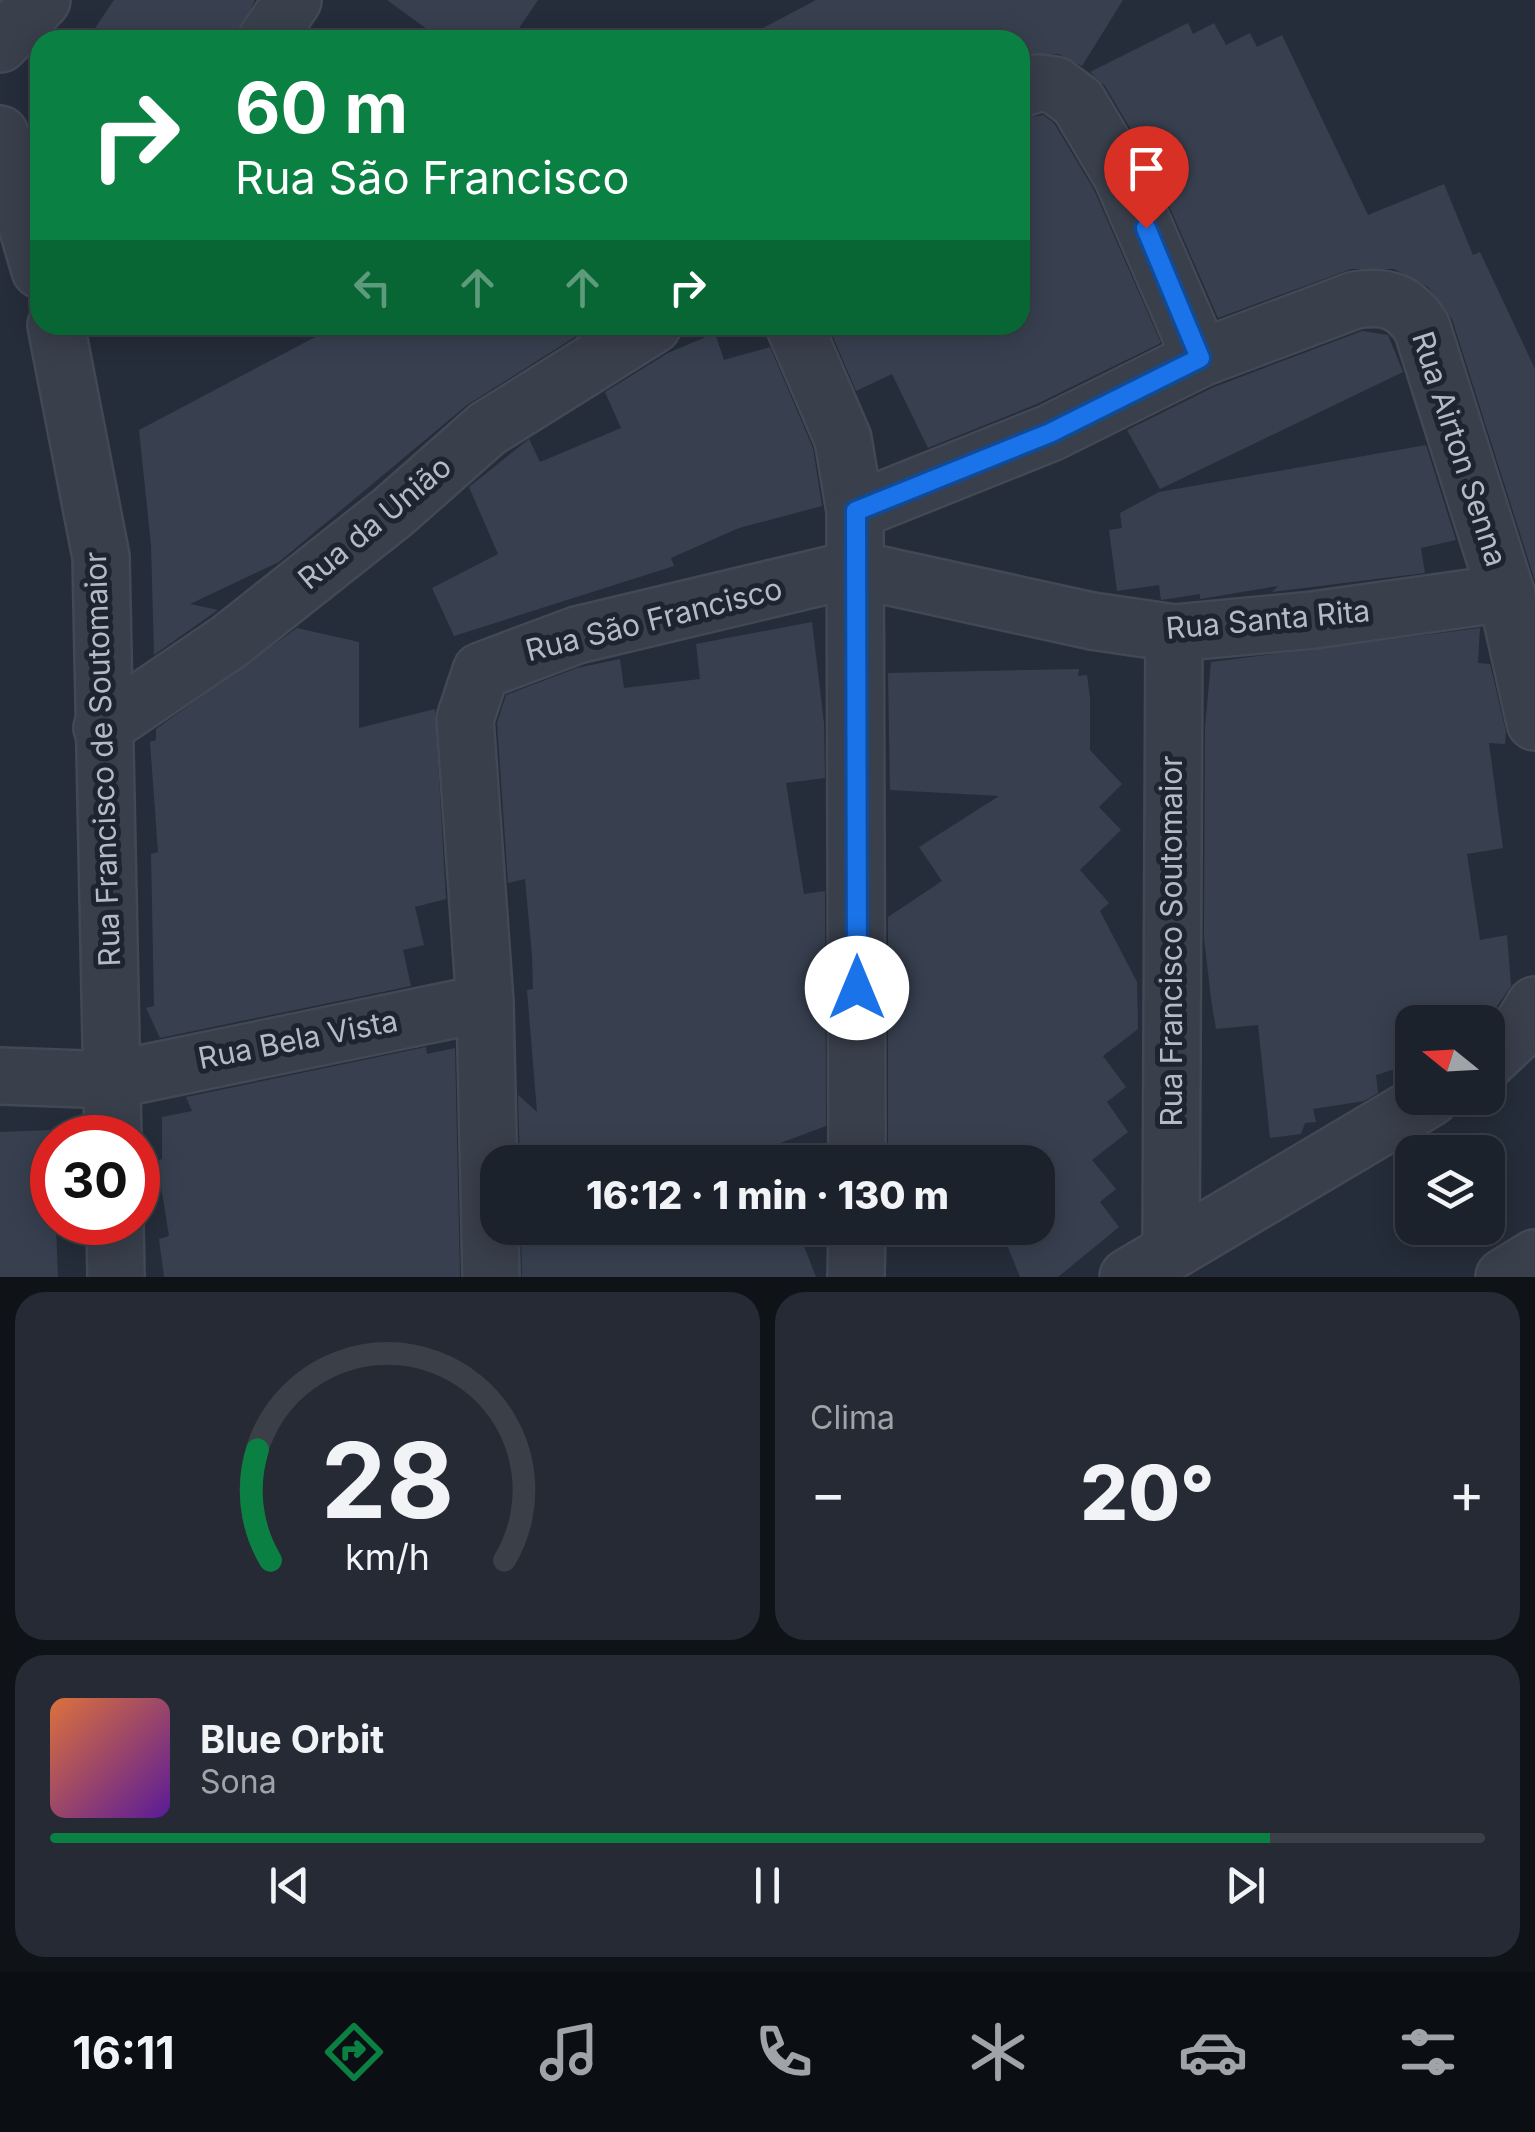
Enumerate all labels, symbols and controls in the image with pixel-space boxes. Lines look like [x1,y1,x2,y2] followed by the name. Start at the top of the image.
[235,65,408,150] text: 60 m
[70,70,200,200] icon: right
[1104,126,1189,229] pin
[1119,141,1174,196] icon: arrive
[235,150,629,205] text: Rua São Francisco
[345,260,400,315] icon: left
[450,260,505,315] icon: ahead
[555,260,610,315] icon: ahead
[660,260,715,315] icon: right
[1405,327,1515,571] street label: Rua Airton Senna
[291,448,458,596] street label: Rua da União
[77,551,127,967] street label: Rua Francisco de Soutomaior
[522,570,786,668] street label: Rua São Francisco
[1164,592,1371,646] street label: Rua Santa Rita
[1153,756,1189,1127] street label: Rua Francisco Soutomaior
[805,936,909,1040] position arrow
[195,1002,401,1076] street label: Rua Bela Vista
[1395,1005,1505,1115] north arrow
[1395,1005,1505,1245] map controls
[30,1115,160,1245] speed limit sign: 30
[1395,1135,1505,1245] button: layers
[586,1172,949,1218] text: 16:12 · 1 min · 130 m
[810,1398,895,1437] text: Clima
[321,1417,454,1543] text: 28
[1080,1447,1215,1538] text: 20°
[810,1460,846,1526] text: −
[1449,1460,1485,1526] text: +
[345,1535,430,1579] text: km/h
[200,1716,384,1762] text: Blue Orbit
[200,1762,277,1801] text: Sona
[262,1858,317,1913] icon: previous
[740,1858,795,1913] icon: pause
[1218,1858,1273,1913] icon: next
[319,2017,389,2087] icon: directions
[534,2017,604,2087] icon: music
[749,2017,819,2087] icon: phone
[963,2017,1033,2087] icon: climate
[1178,2017,1248,2087] icon: car
[1393,2017,1463,2087] icon: filters
[72,2025,175,2080] text: 16:11

